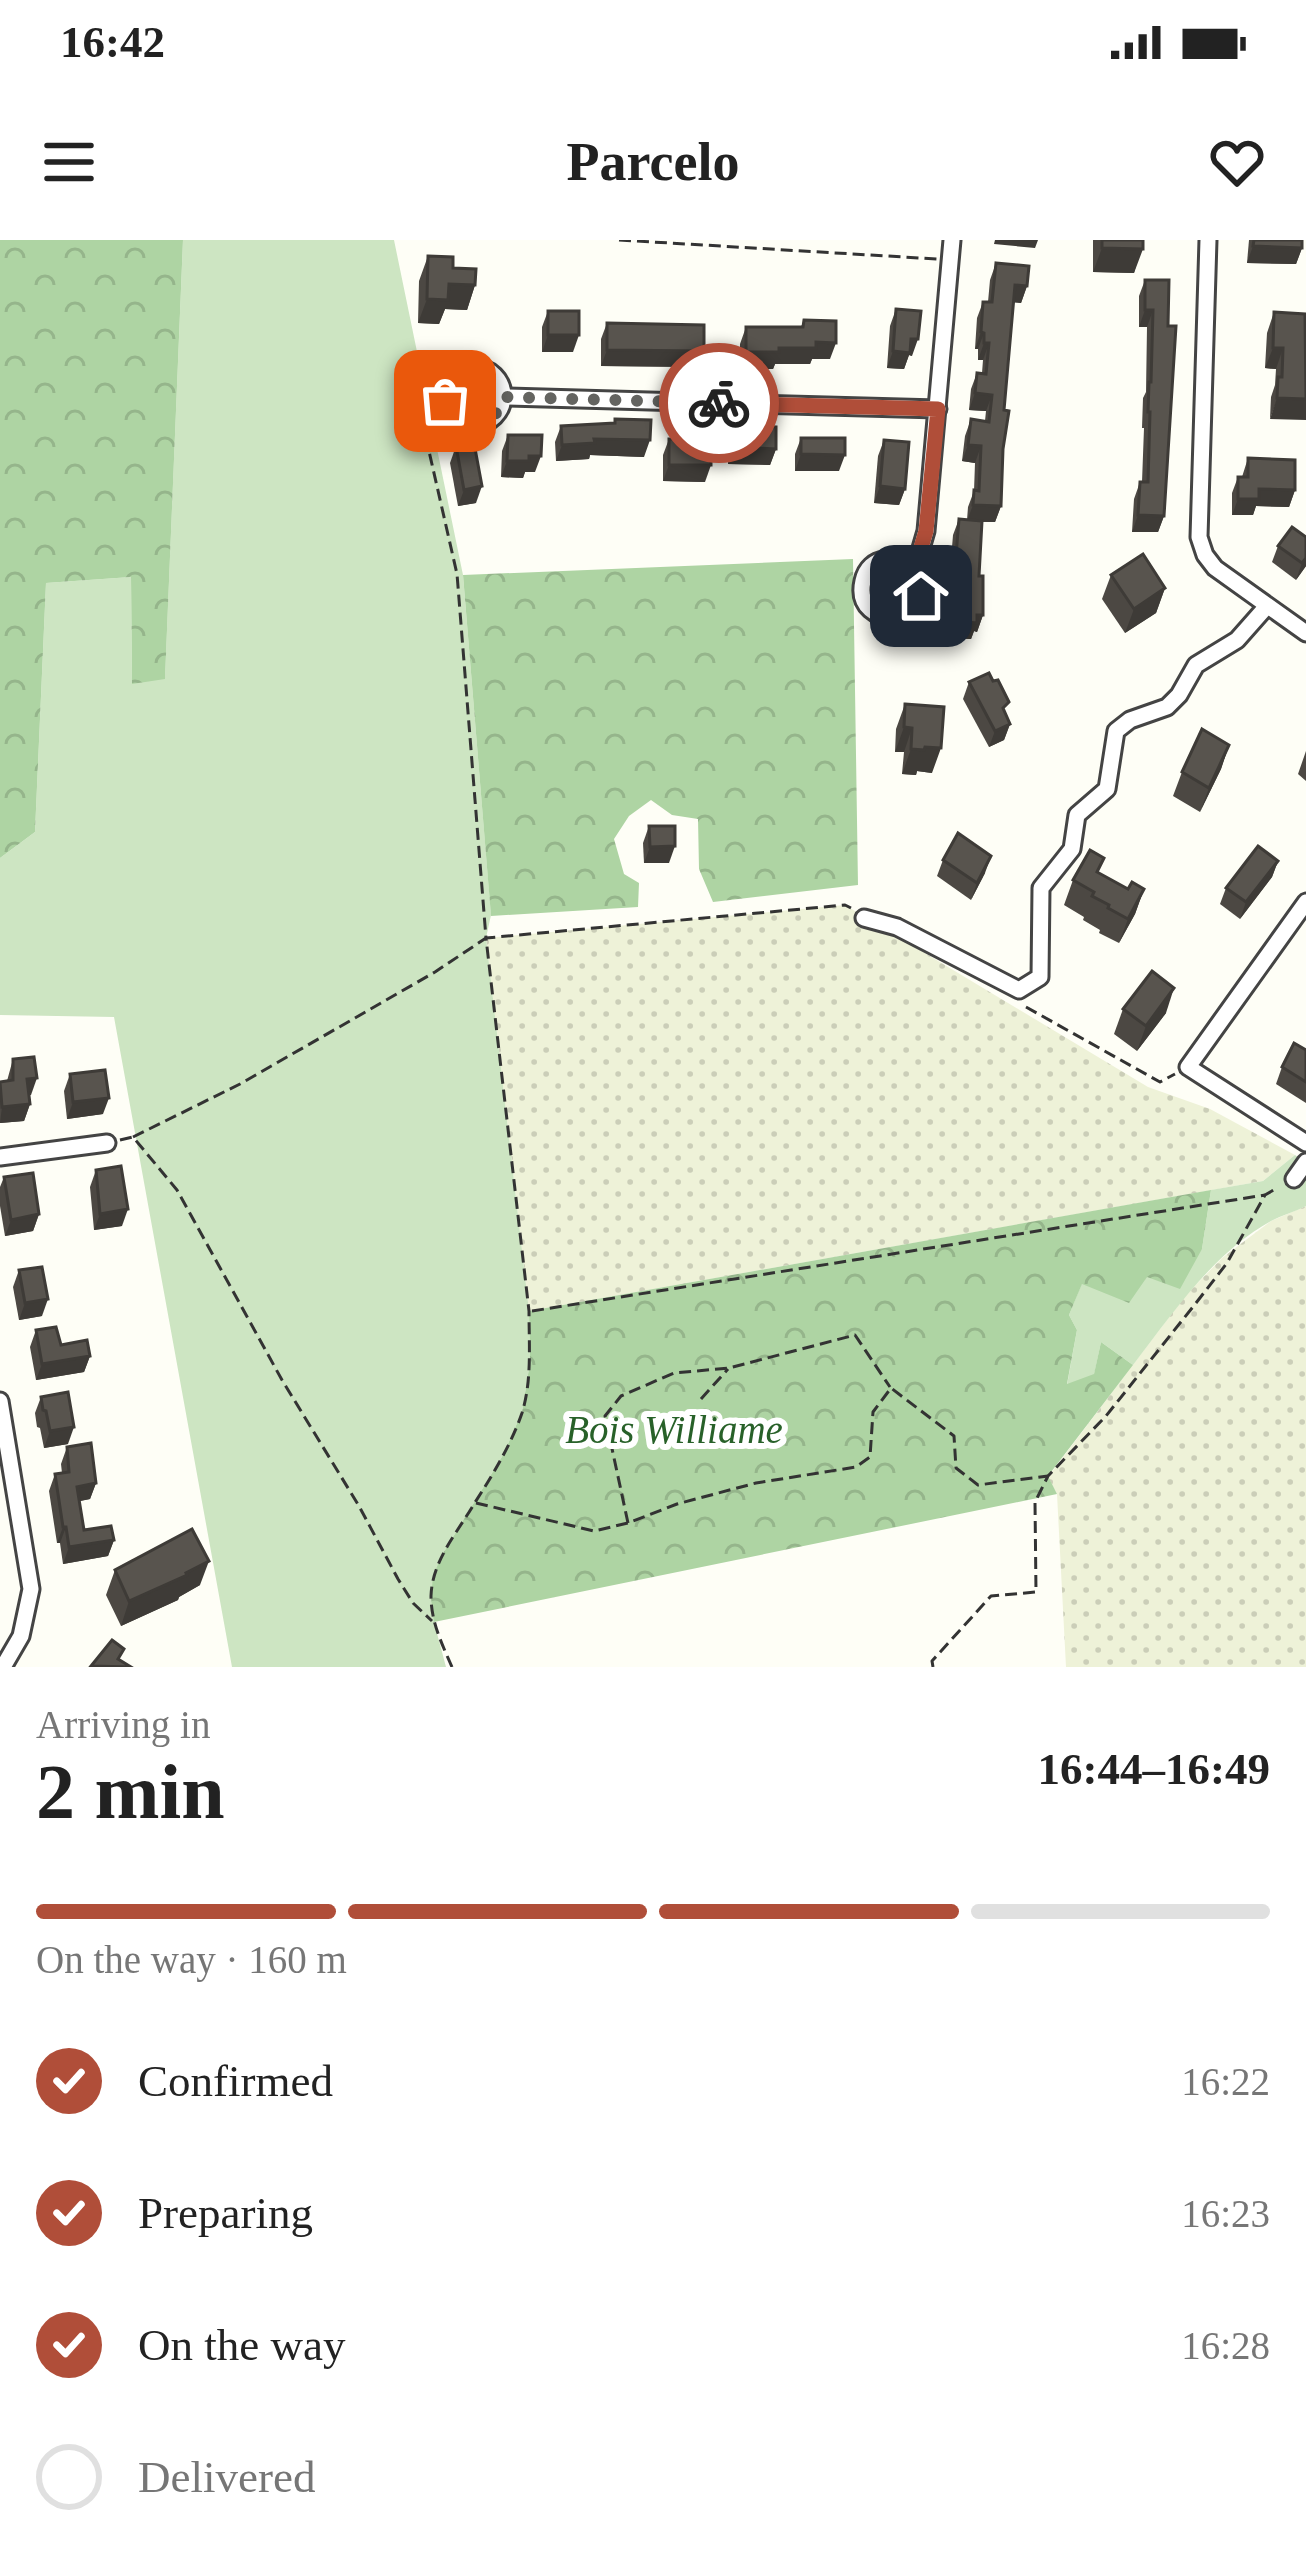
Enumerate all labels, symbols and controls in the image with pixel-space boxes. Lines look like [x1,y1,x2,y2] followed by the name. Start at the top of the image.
[60,17,165,67] text: 16:42
[36,129,102,195] icon: menu
[1204,129,1270,195] icon: heart
[567,132,739,192] text: Parcelo
[659,343,779,463] courier
[394,350,496,452] pin
[412,368,478,434] icon: bag
[686,370,752,436] icon: bike
[870,545,972,647] pin
[888,563,954,629] icon: home
[565,1408,783,1451] park label: Bois Williame
[36,1703,210,1746] text: Arriving in
[1038,1744,1270,1794] text: 16:44–16:49
[36,1748,225,1835] text: 2 min
[36,1938,347,1981] text: On the way · 160 m
[36,2048,102,2114] icon: check
[138,2056,333,2106] text: Confirmed
[1181,2060,1270,2103] text: 16:22
[36,2180,102,2246] icon: check
[138,2188,313,2238] text: Preparing
[1181,2192,1270,2235] text: 16:23
[36,2312,102,2378] icon: check
[138,2320,345,2370] text: On the way
[1181,2324,1270,2367] text: 16:28
[138,2452,315,2502] text: Delivered

